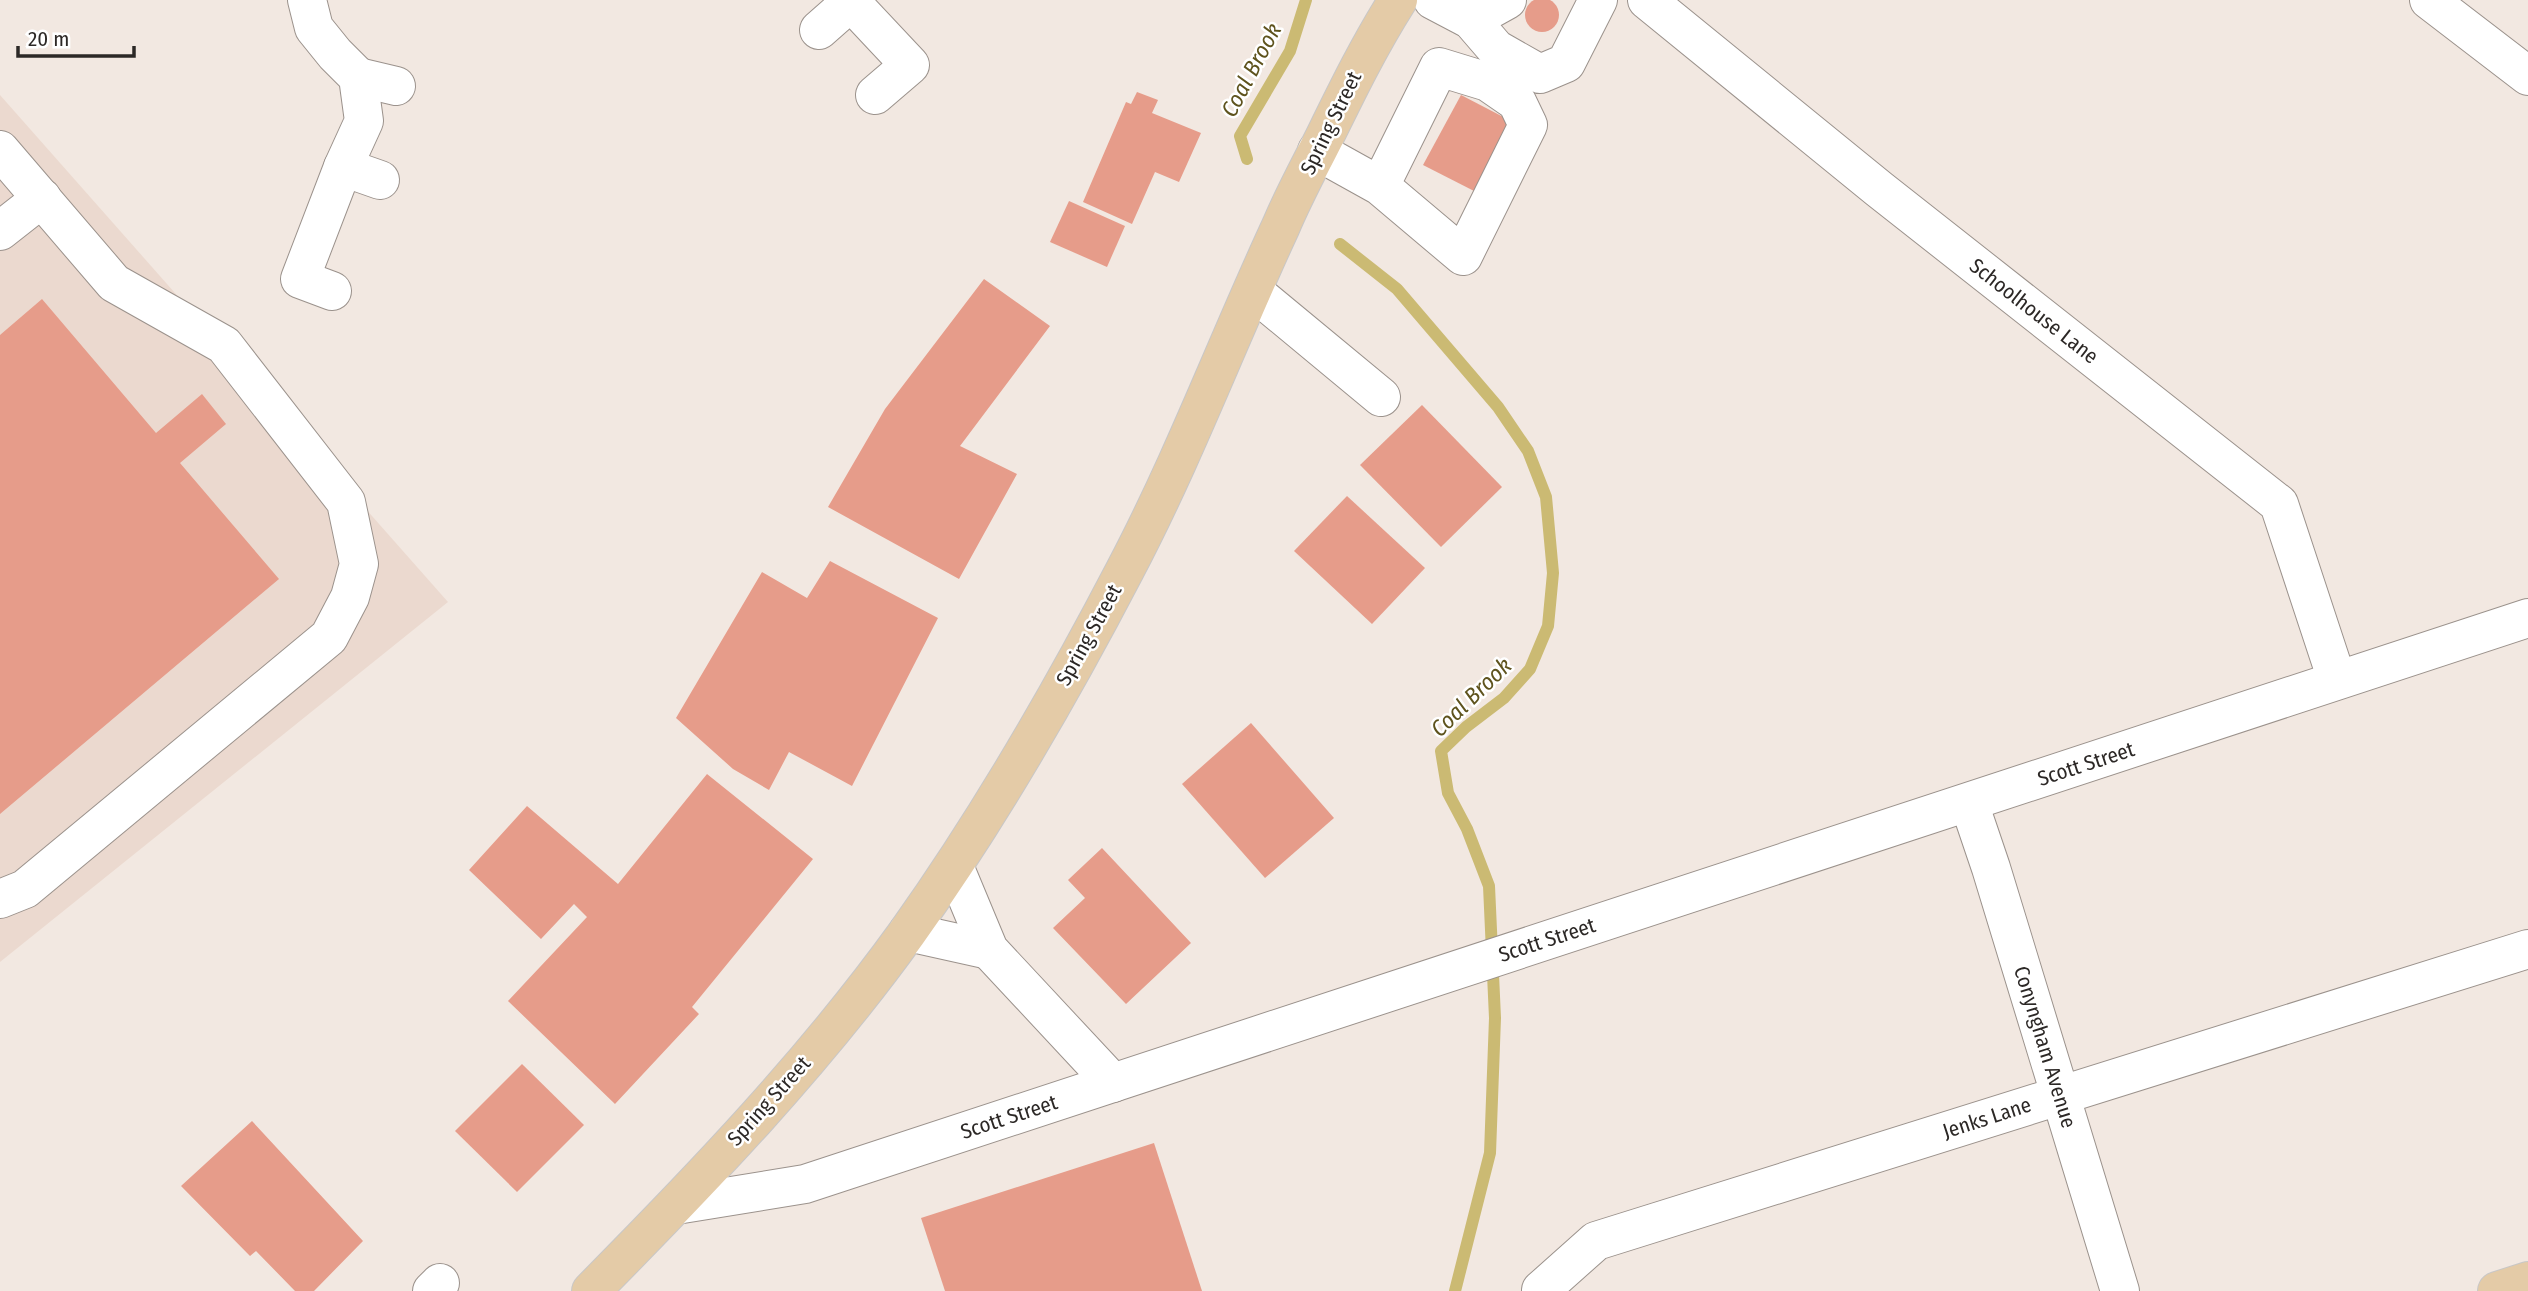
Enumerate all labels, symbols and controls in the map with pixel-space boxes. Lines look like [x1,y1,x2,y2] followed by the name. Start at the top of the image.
[18,14,133,58] scale bar
[1215,18,1287,122] water label: Coal Brook
[28,26,69,52] text: 20 m
[1295,67,1367,179] street label: Spring Street
[1964,253,2104,369] street label: Schoolhouse Lane
[1051,580,1128,690] street label: Spring Street
[1425,652,1517,742] water label: Coal Brook
[2034,736,2138,792] street label: Scott Street
[1495,912,1599,968] street label: Scott Street
[2008,963,2082,1131] street label: Conyngham Avenue
[722,1051,816,1151] street label: Spring Street
[957,1089,1061,1145] street label: Scott Street
[1939,1091,2035,1145] street label: Jenks Lane

